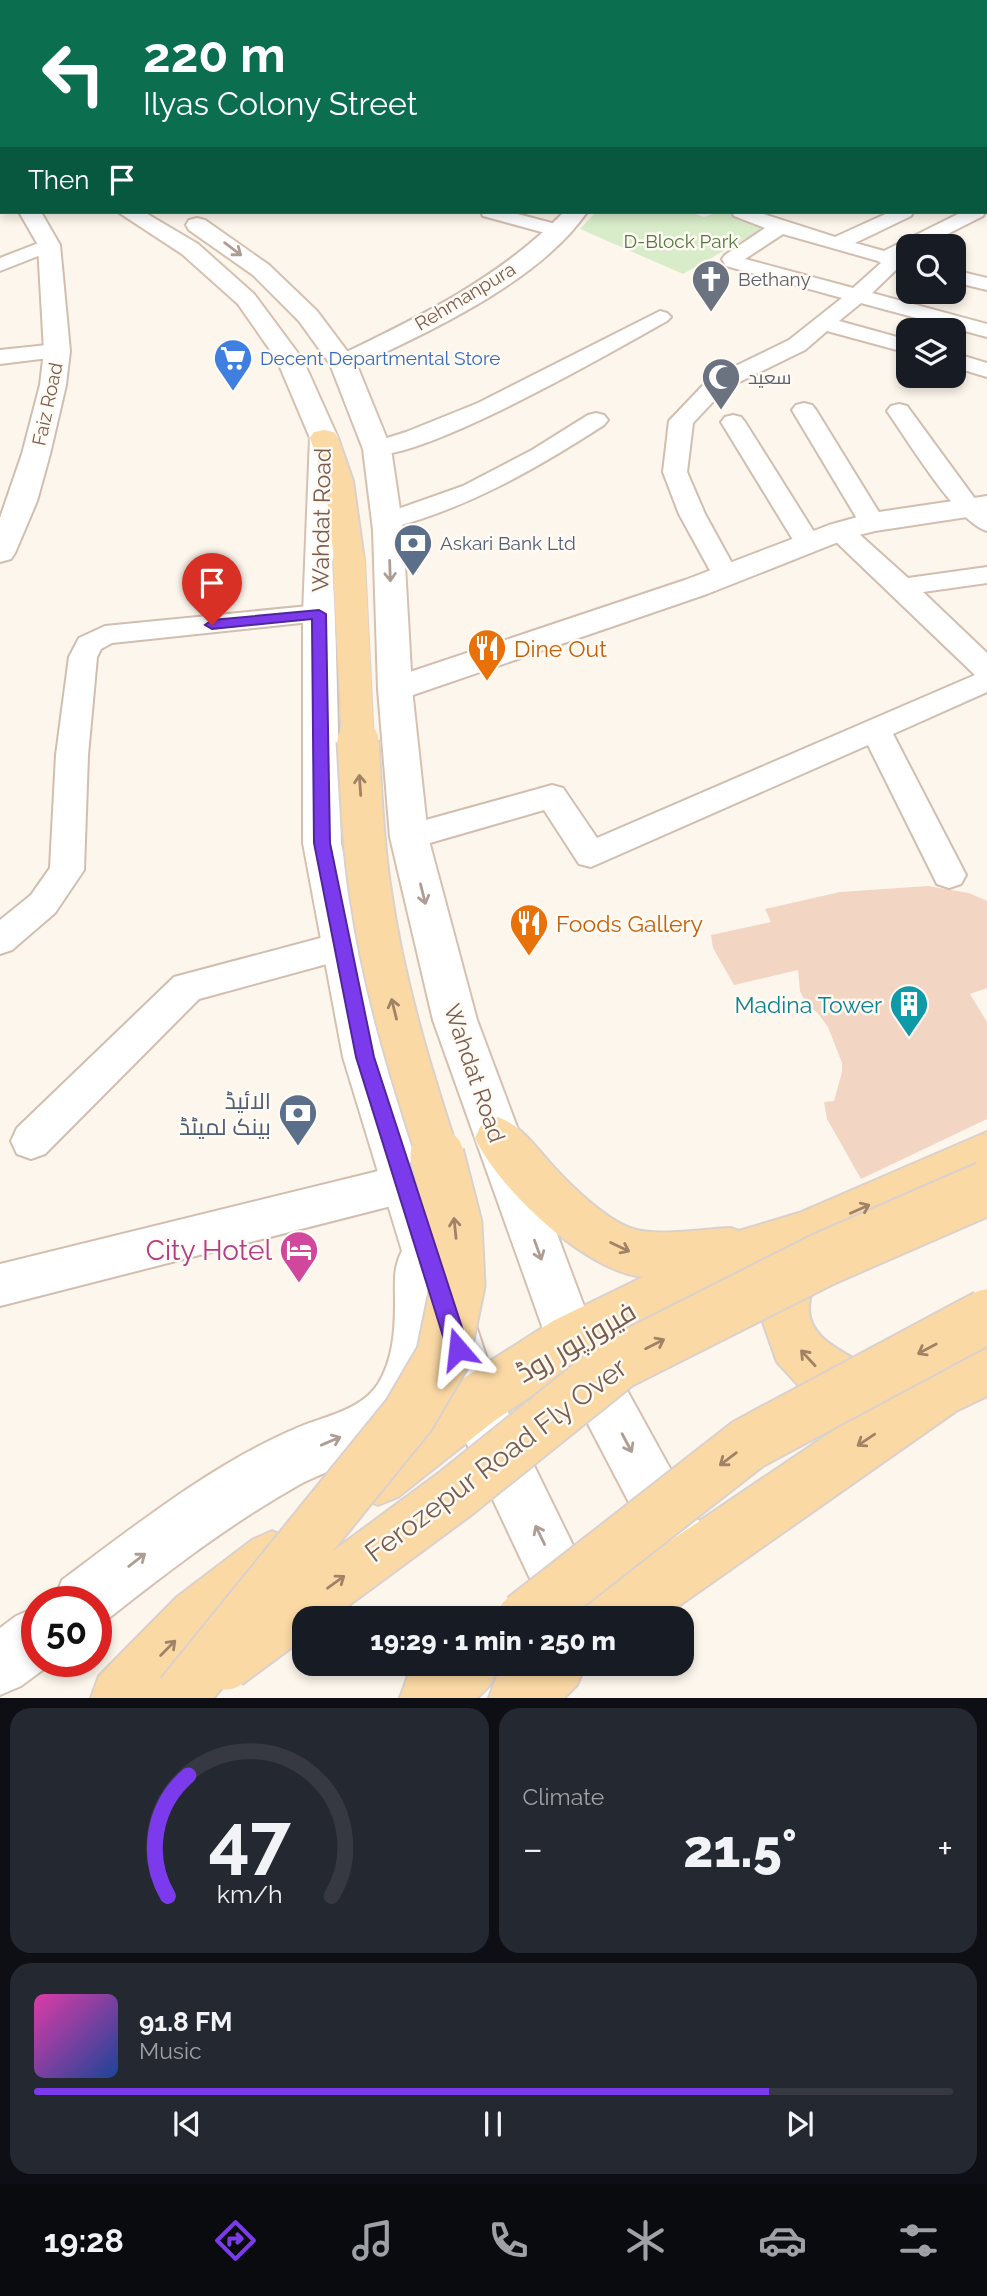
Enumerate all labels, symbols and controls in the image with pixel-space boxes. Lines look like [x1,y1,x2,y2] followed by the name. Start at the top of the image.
[143,26,286,83] text: 220 m
[28,28,119,119] icon: left
[143,85,417,122] text: Ilyas Colony Street
[103,161,141,199] icon: arrive
[28,165,89,195] text: Then
[624,230,738,252] park label: D-Block Park
[896,234,966,388] map controls
[896,234,966,304] button: search
[223,242,242,256] one-way arrow
[411,257,519,335] street label: Rehmanpura
[690,258,732,313] church icon: Bethany
[738,268,811,290] place label: Bethany
[896,318,966,388] button: layers
[212,337,254,392] supermarket icon: Decent Departmental Store
[260,347,500,369] place label: Decent Departmental Store
[700,356,742,411] mosque icon: سعید
[27,361,67,447] street label: Faiz Road
[748,366,792,388] place label: سعید
[306,448,336,592] street label: Wahdat Road
[392,522,434,577] bank icon: Askari Bank Ltd
[440,532,576,554] place label: Askari Bank Ltd
[182,553,242,625] pin
[384,559,397,582] one-way arrow
[193,564,231,602] icon: arrive
[466,627,508,682] restaurant icon: Dine Out
[514,635,607,662] place label: Dine Out
[353,774,366,797] one-way arrow
[417,882,430,905] one-way arrow
[508,902,550,957] restaurant icon: Foods Gallery
[556,910,703,937] place label: Foods Gallery
[888,983,930,1038] building icon: Madina Tower
[734,991,882,1018] place label: Madina Tower
[387,998,400,1021] one-way arrow
[439,1000,511,1146] street label: Wahdat Road
[179,1087,271,1140] place label: الائیڈ بینک لمیٹڈ
[277,1092,319,1147] bank icon: الائیڈ بینک لمیٹڈ
[849,1202,870,1215] one-way arrow
[448,1217,461,1240] one-way arrow
[278,1229,320,1284] hotel icon: City Hotel
[146,1234,272,1267] place label: City Hotel
[533,1238,546,1260] one-way arrow
[610,1241,631,1254] one-way arrow
[510,1295,643,1391] street label: فیروزپور روڈ
[421,1312,495,1386] position arrow
[644,1337,665,1351] one-way arrow
[917,1342,938,1356] one-way arrow
[800,1350,817,1367] one-way arrow
[359,1351,633,1569] street label: Ferozepur Road Fly Over
[620,1432,634,1452] one-way arrow
[856,1433,876,1447] one-way arrow
[320,1434,341,1447] one-way arrow
[720,1451,738,1466] one-way arrow
[532,1525,546,1546] one-way arrow
[128,1552,146,1567] one-way arrow
[326,1575,345,1589] one-way arrow
[21,1586,112,1677] speed limit sign: 50
[370,1626,616,1656] text: 19:29 · 1 min · 250 m
[159,1640,176,1657] one-way arrow
[523,1783,604,1810] text: Climate
[208,1799,291,1884] text: 47
[683,1818,797,1879] text: 21.5°
[523,1826,543,1871] text: −
[937,1826,953,1871] text: +
[216,1879,282,1909] text: km/h
[139,2007,232,2037] text: 91.8 FM
[139,2037,202,2064] text: Music
[168,2105,206,2143] icon: previous
[474,2105,512,2143] icon: pause
[781,2105,819,2143] icon: next
[211,2216,260,2265] icon: directions
[348,2216,397,2265] icon: music
[484,2216,533,2265] icon: phone
[621,2216,670,2265] icon: climate
[758,2216,807,2265] icon: car
[894,2216,943,2265] icon: filters
[44,2222,124,2259] text: 19:28

